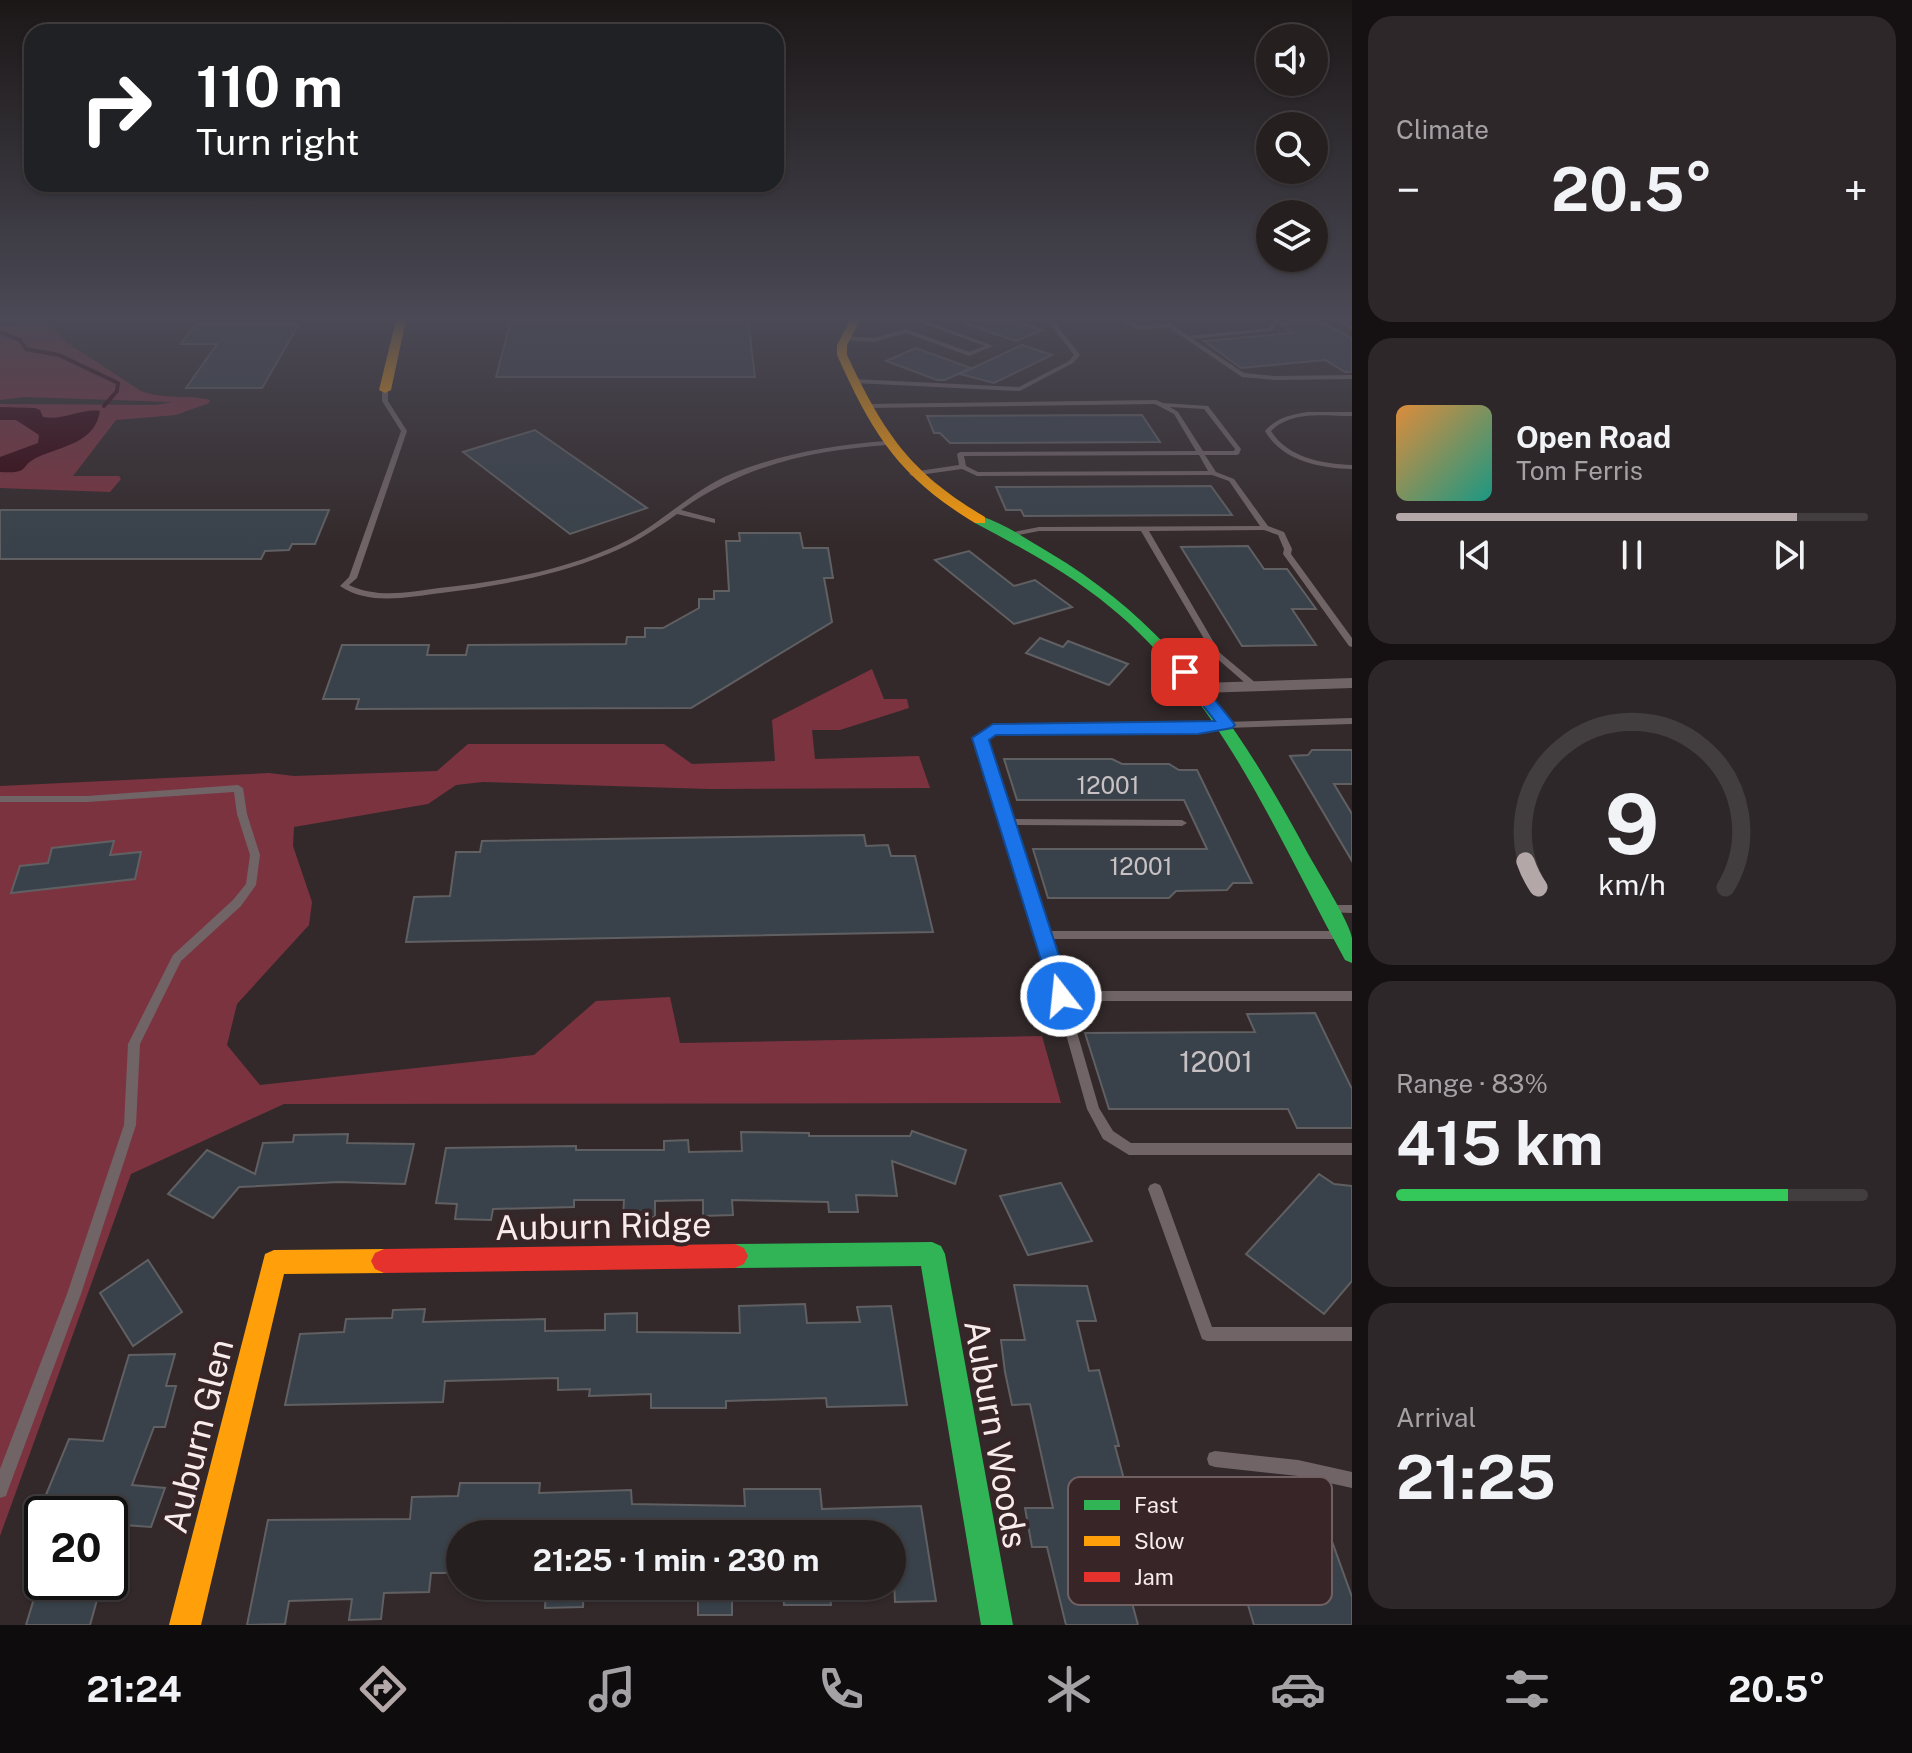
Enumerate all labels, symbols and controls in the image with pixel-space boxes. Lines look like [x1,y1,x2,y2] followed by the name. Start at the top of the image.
[1256,24,1328,272] map controls
[1256,24,1328,96] button: sound
[196,54,343,120] text: 110 m
[64,56,168,160] icon: right
[1256,112,1328,184] button: search
[1396,114,1489,145] text: Climate
[196,121,359,163] text: Turn right
[1551,154,1713,225] text: 20.5°
[1396,164,1420,216] text: −
[1844,164,1868,216] text: +
[1256,200,1328,272] button: layers
[1516,419,1671,455] text: Open Road
[1516,455,1643,486] text: Tom Ferris
[1453,533,1497,577] icon: previous
[1610,533,1654,577] icon: pause
[1767,533,1811,577] icon: next
[1151,638,1219,706] pin
[1163,650,1207,694] icon: arrive
[1076,771,1140,799] house number: 12001
[1605,775,1659,873] text: 9
[1109,852,1173,880] house number: 12001
[1598,869,1666,902] text: km/h
[1019,954,1103,1038] position arrow
[1179,1045,1253,1078] house number: 12001
[1396,1068,1548,1099] text: Range · 83%
[1396,1108,1604,1179] text: 415 km
[494,1204,712,1248] street label: Auburn Ridge
[956,1317,1036,1551] street label: Auburn Woods
[155,1335,241,1537] street label: Auburn Glen
[1396,1402,1476,1433] text: Arrival
[1396,1442,1556,1513] text: 21:25
[1068,1477,1332,1605] legend
[1134,1492,1178,1518] text: Fast
[24,1496,128,1600] speed limit sign: 20
[1134,1528,1184,1554] text: Slow
[533,1542,819,1578] text: 21:25 · 1 min · 230 m
[1134,1564,1174,1590] text: Jam
[355,1661,411,1717] icon: directions
[584,1661,640,1717] icon: music
[813,1661,869,1717] icon: phone
[1041,1661,1097,1717] icon: climate
[1270,1661,1326,1717] icon: car
[1499,1661,1555,1717] icon: filters
[86,1668,182,1710] text: 21:24
[1728,1668,1825,1710] text: 20.5°

